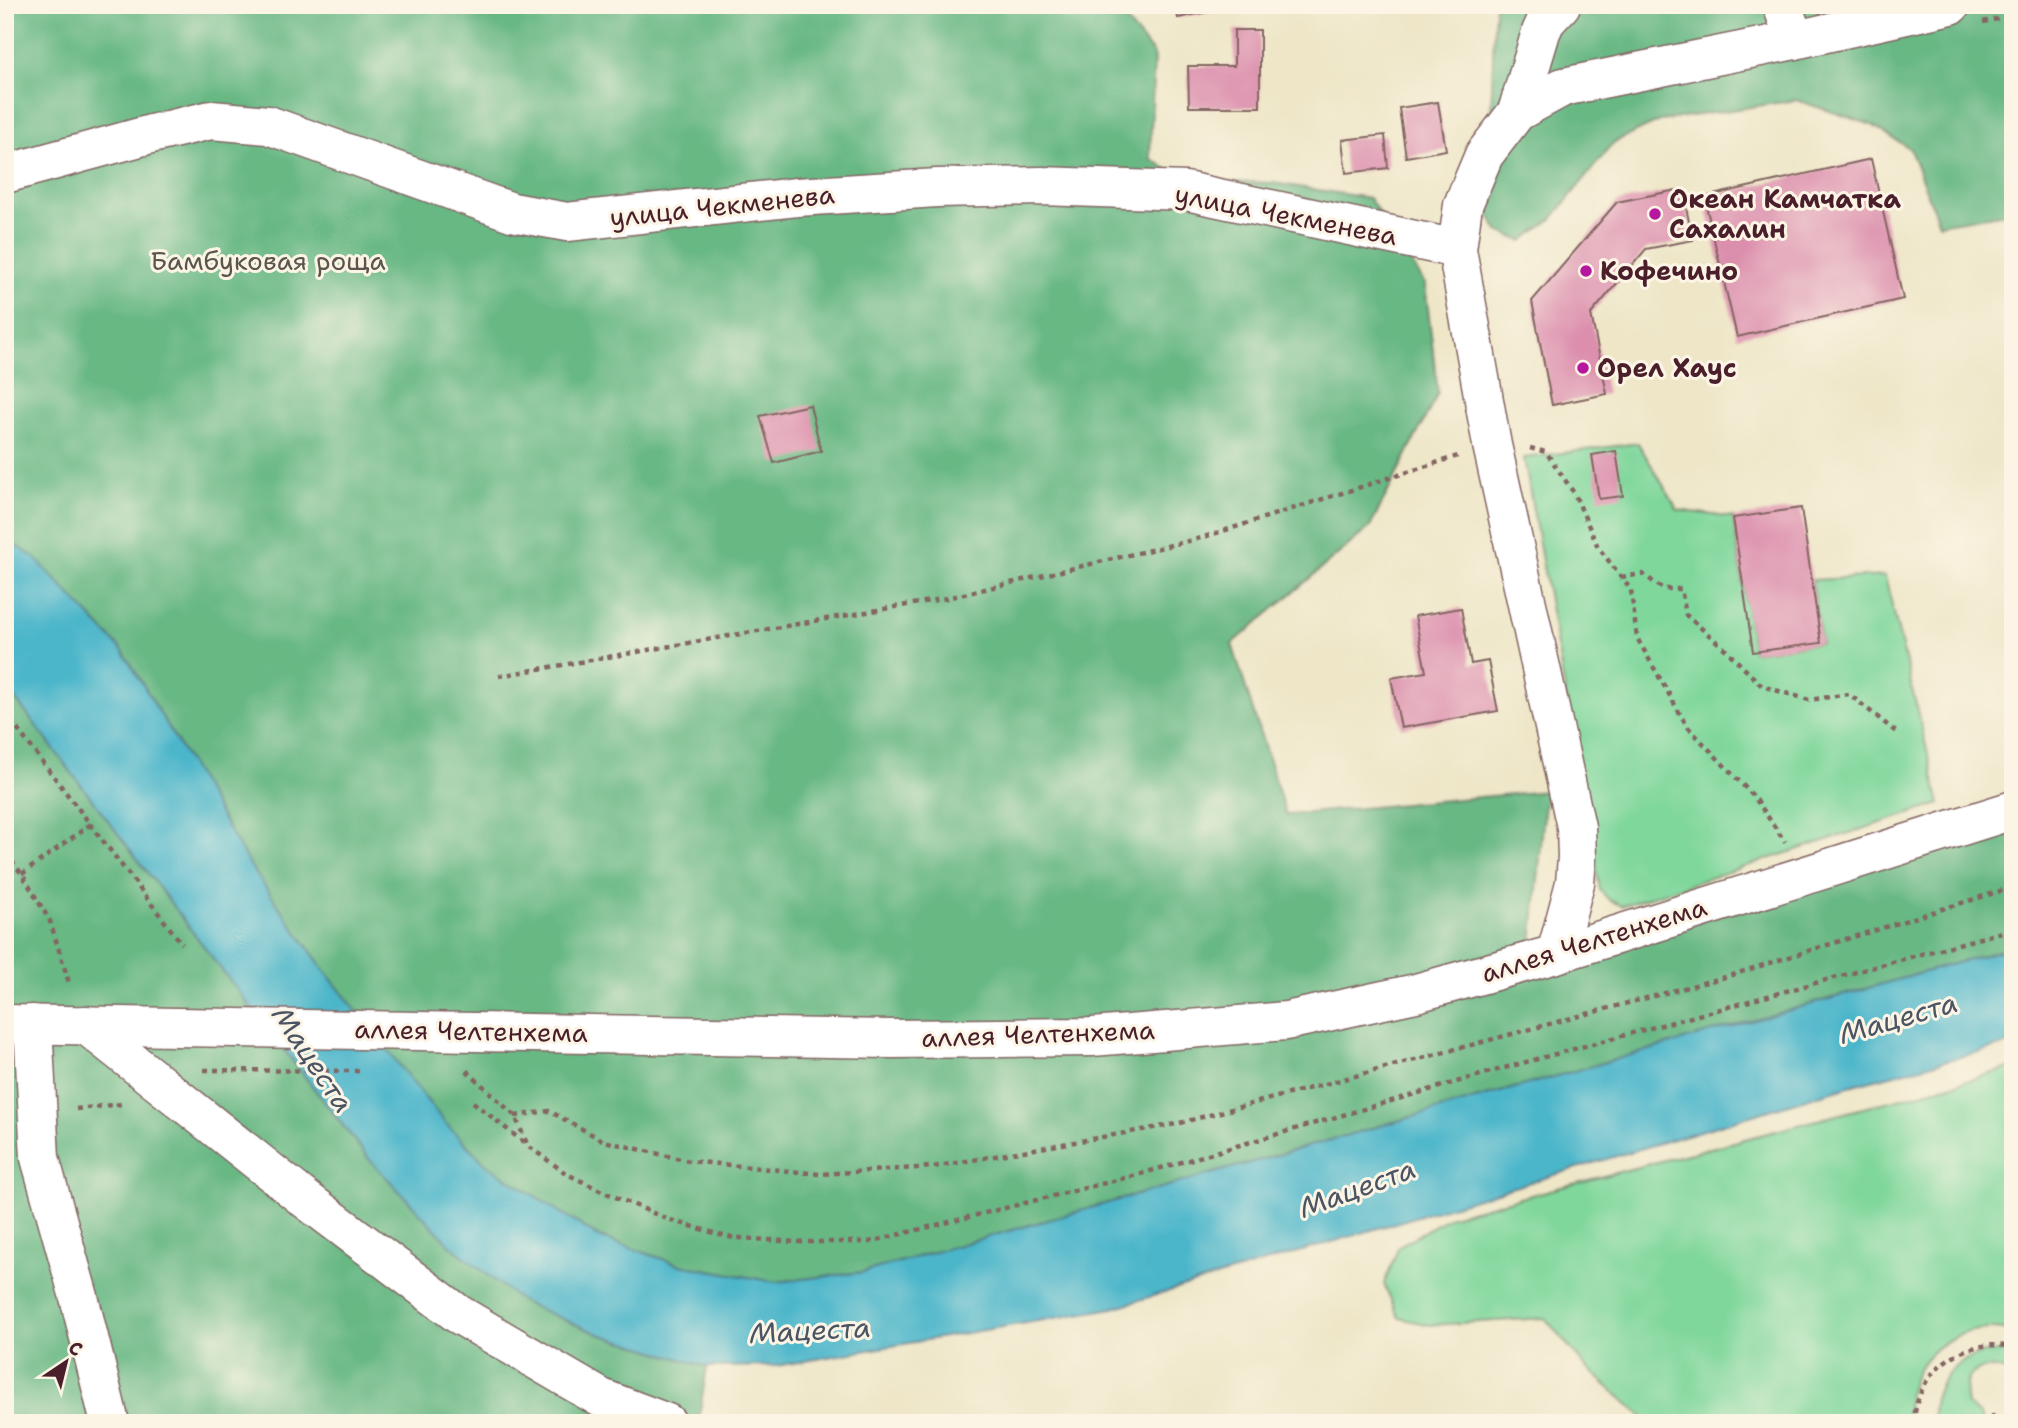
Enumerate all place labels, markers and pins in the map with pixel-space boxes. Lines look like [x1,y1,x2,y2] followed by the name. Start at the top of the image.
[1669,181,1901,246] place label: Океан Камчатка Сахалин
[1647,206,1663,222] marker: Океан Камчатка Сахалин
[1600,253,1738,288] place label: Кофечино
[1578,263,1594,279] marker: Кофечино
[1597,350,1737,385] place label: Орел Хаус
[1575,360,1591,376] marker: Орел Хаус

